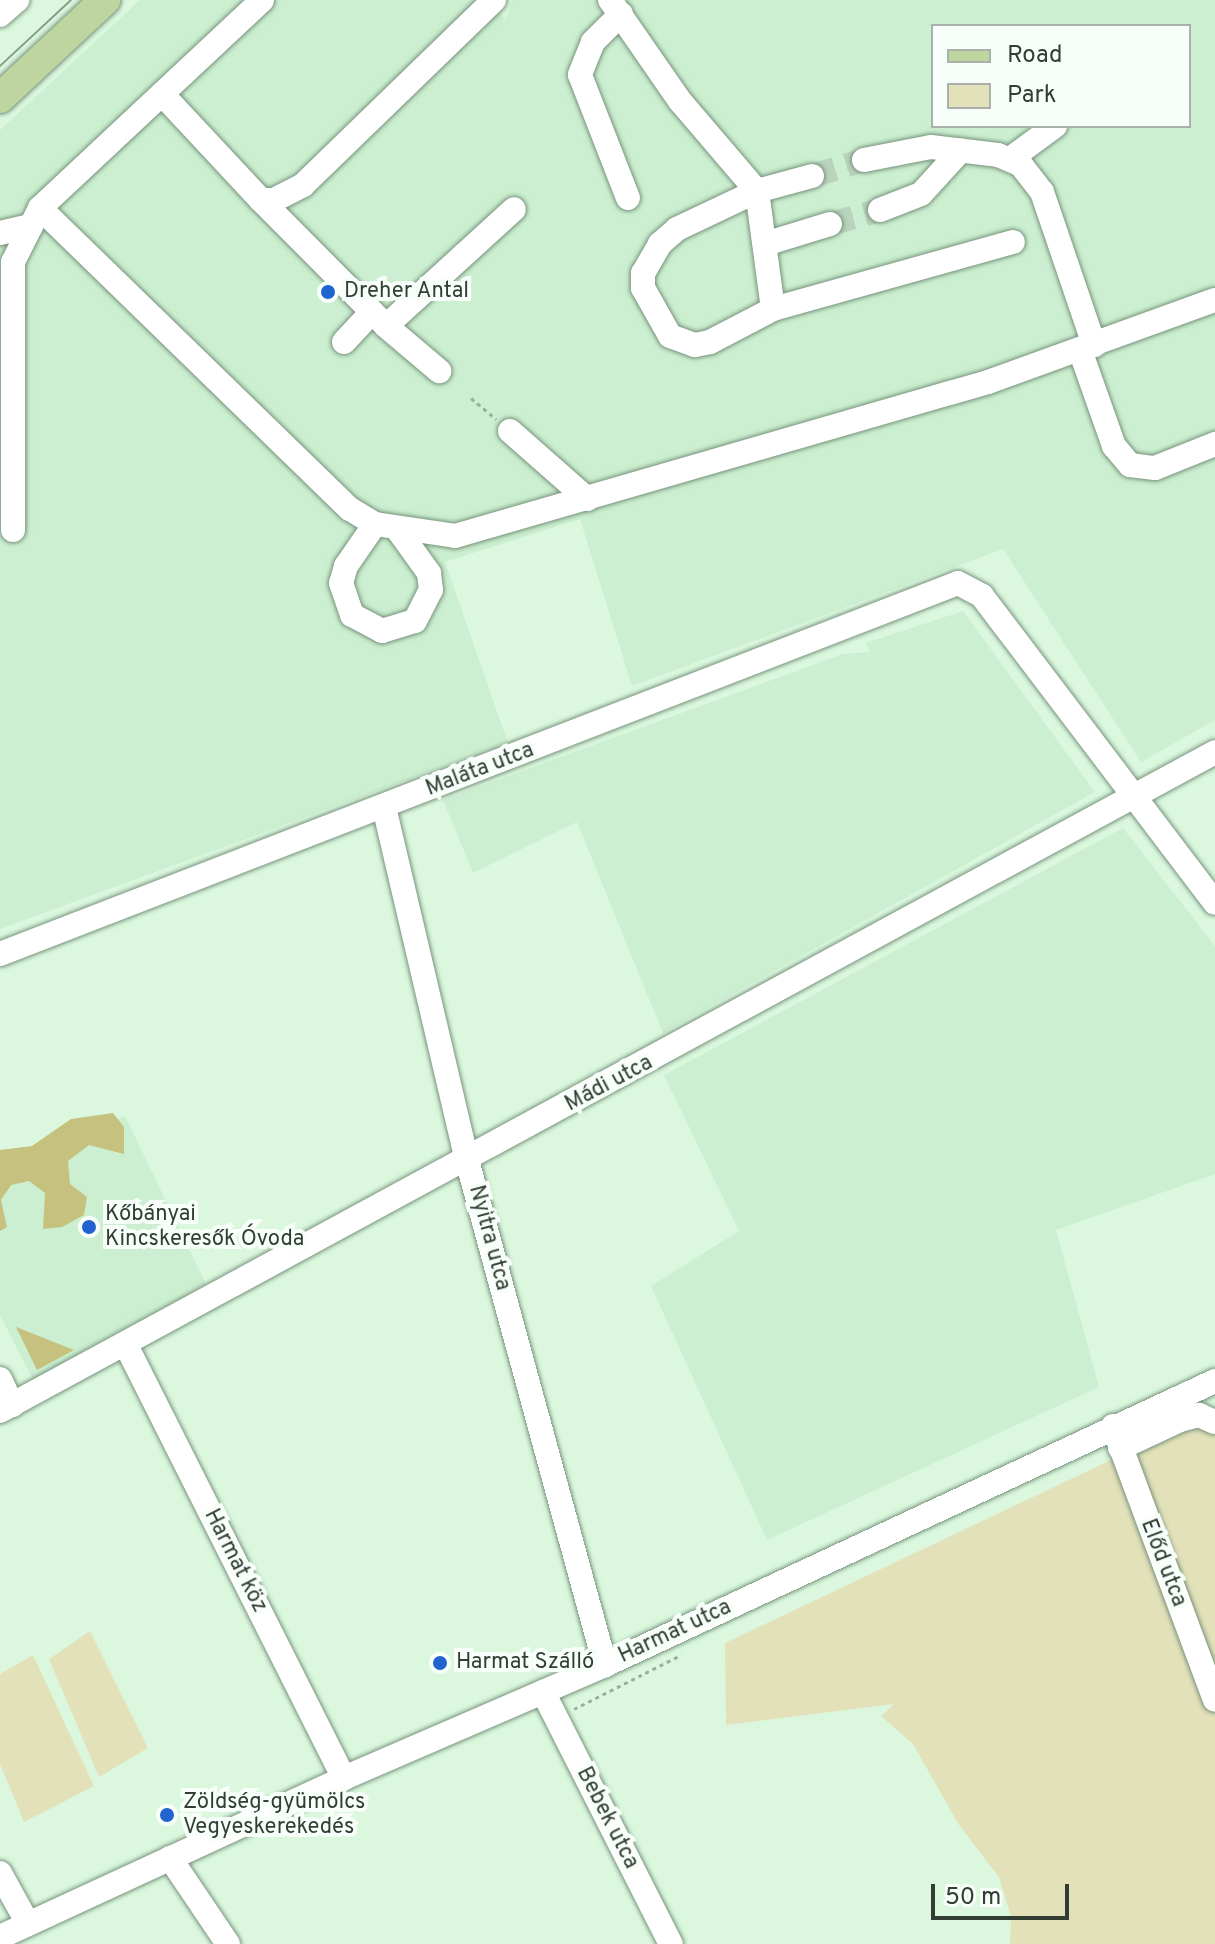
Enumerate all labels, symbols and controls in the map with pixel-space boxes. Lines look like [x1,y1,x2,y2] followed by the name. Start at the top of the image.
[931,24,1191,128] legend
[1007,41,1063,71] text: Road
[1007,81,1057,111] text: Park
[344,279,470,305] place label: Dreher Antal
[319,283,337,301] marker: Dreher Antal
[422,737,538,803] street label: Maláta utca
[561,1050,657,1118] street label: Mádi utca
[462,1182,516,1294] street label: Nyitra utca
[105,1201,304,1252] place label: Kőbányai Kincskeresők Óvoda
[80,1218,98,1236] marker: Kőbányai Kincskeresők Óvoda
[198,1505,272,1617] street label: Harmat köz
[1134,1515,1192,1611] street label: Előd utca
[614,1594,736,1670] street label: Harmat utca
[456,1650,594,1676] place label: Harmat Szálló
[431,1654,449,1672] marker: Harmat Szálló
[570,1763,644,1873] street label: Bebek utca
[183,1789,365,1840] place label: Zöldség-gyümölcs Vegyeskerekedés
[158,1806,176,1824] marker: Zöldség-gyümölcs Vegyeskerekedés
[935,1868,1073,1918] scale bar
[945,1883,1001,1913] text: 50 m

